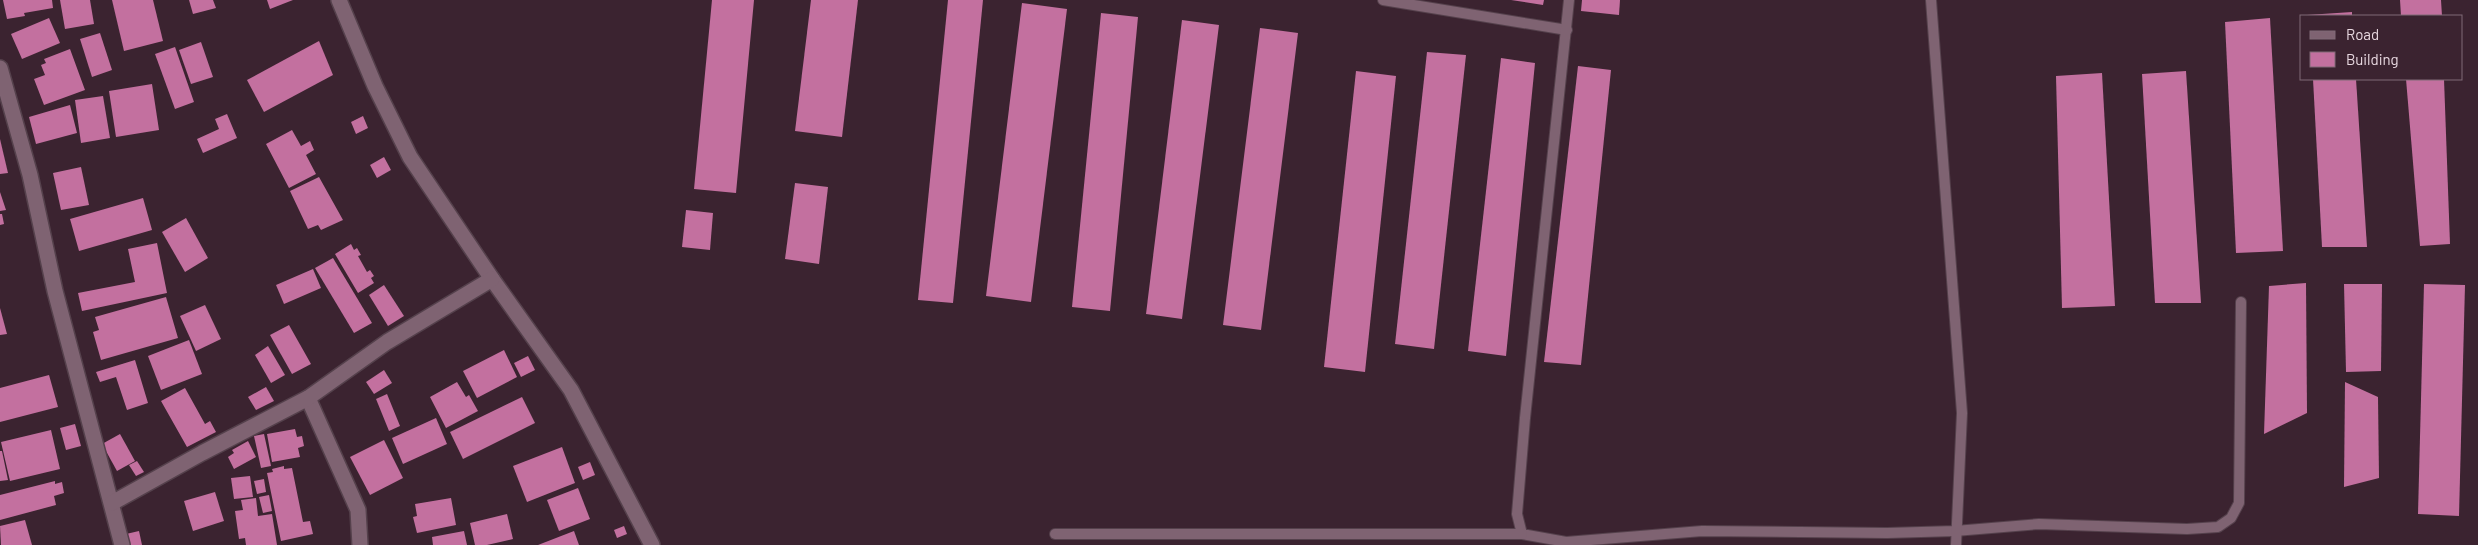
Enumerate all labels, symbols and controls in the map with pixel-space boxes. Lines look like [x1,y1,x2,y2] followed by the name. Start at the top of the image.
[2300,15,2463,80] legend
[2346,25,2379,43] text: Road
[2346,50,2399,68] text: Building

